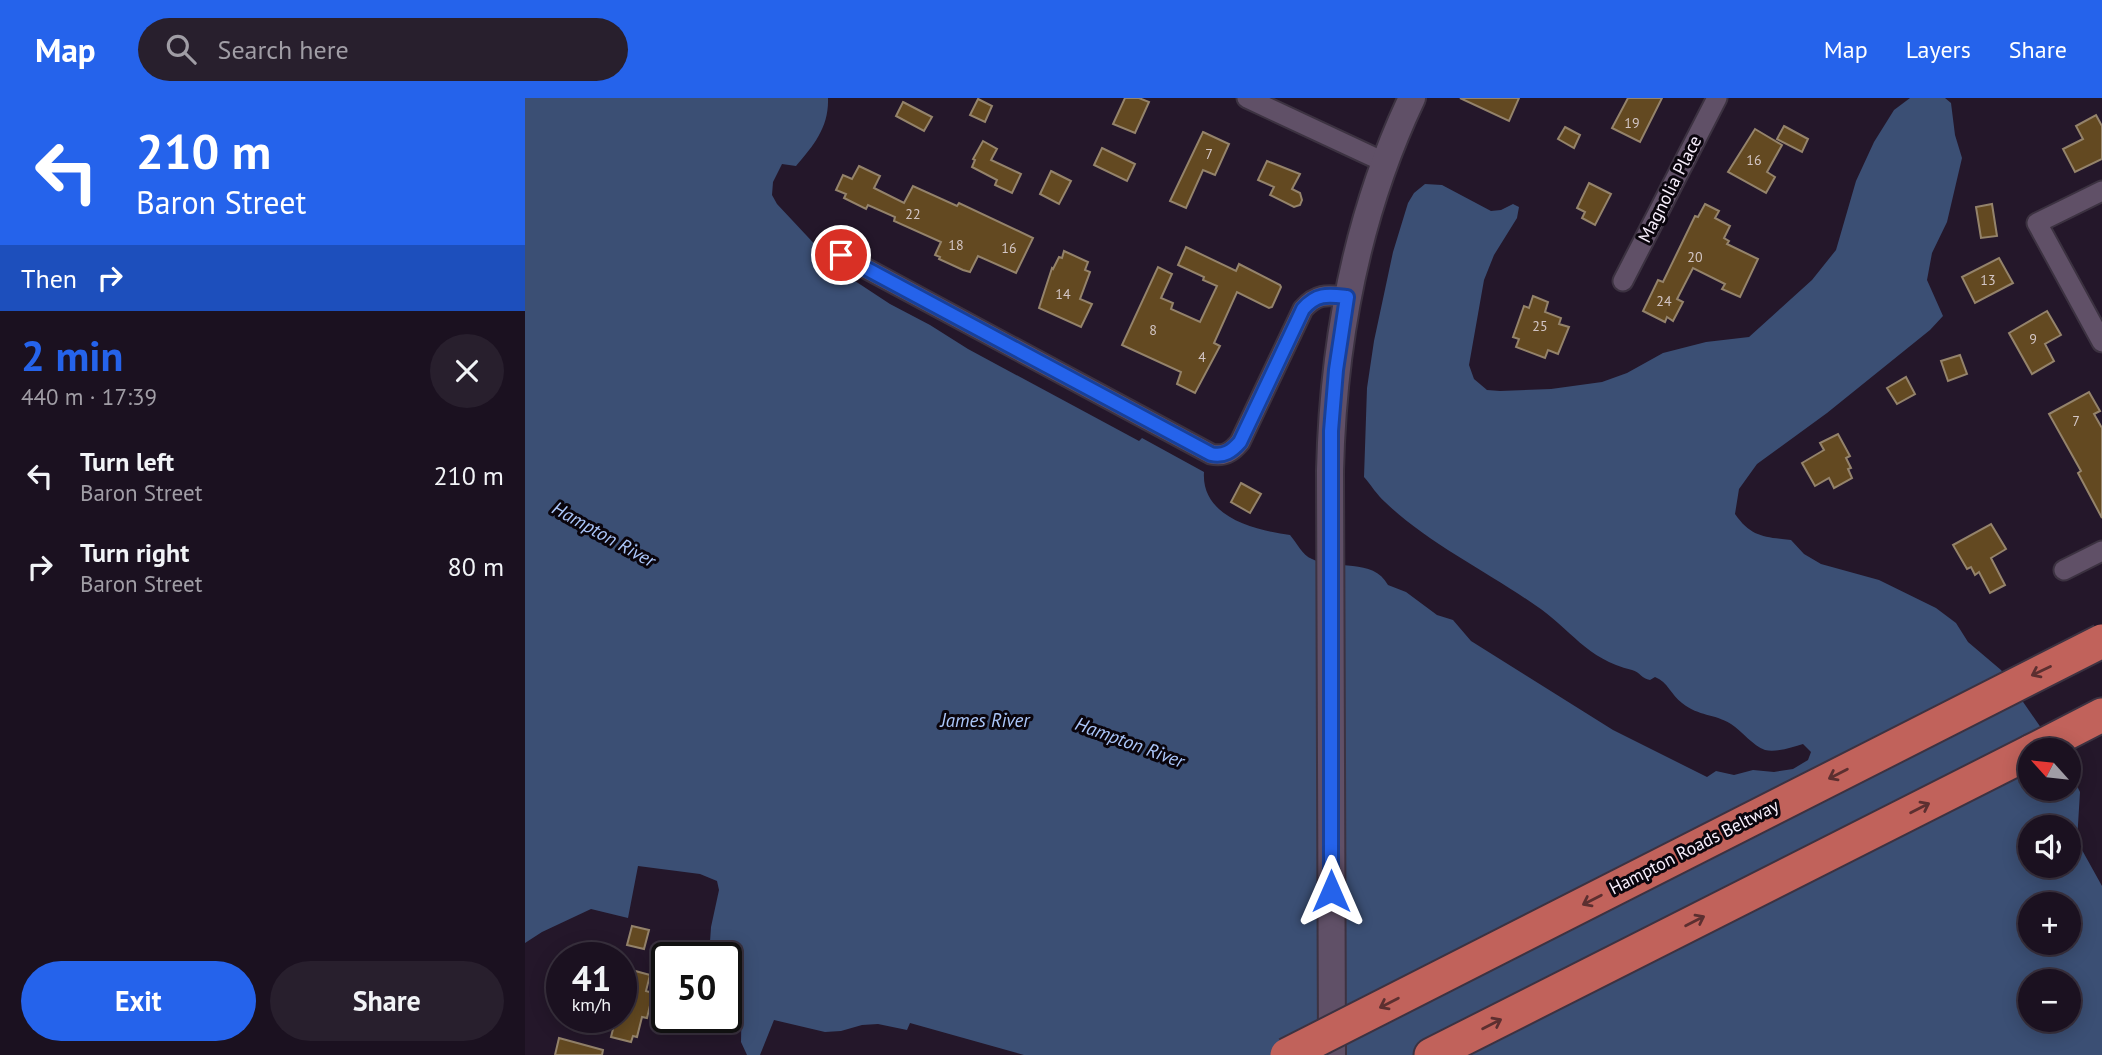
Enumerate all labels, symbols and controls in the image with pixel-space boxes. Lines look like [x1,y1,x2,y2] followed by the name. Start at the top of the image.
[138,18,628,81] search box
[35,28,96,71] text: Map
[162,30,200,68] icon: search
[218,33,349,66] text: Search here
[1824,34,1868,65] text: Map
[1906,34,1971,65] text: Layers
[2009,34,2067,65] text: Share
[1624,114,1640,132] house number: 19
[136,119,271,183] text: 210 m
[21,126,112,217] icon: left
[1633,131,1706,246] street label: Magnolia Place
[1205,145,1213,163] house number: 7
[1746,151,1762,169] house number: 16
[136,181,306,223] text: Baron Street
[905,205,921,223] house number: 22
[811,225,871,285] pin
[822,236,860,274] icon: arrive
[948,236,964,254] house number: 18
[1001,239,1017,257] house number: 16
[1687,248,1703,266] house number: 20
[91,259,129,297] icon: right
[21,262,77,295] text: Then
[1980,271,1996,289] house number: 13
[1055,285,1071,303] house number: 14
[1656,292,1672,310] house number: 24
[1532,317,1548,335] house number: 25
[1149,321,1157,339] house number: 8
[21,328,123,383] text: 2 min
[2029,330,2037,348] house number: 9
[430,334,504,408] button: close
[1198,348,1206,366] house number: 4
[21,382,157,411] text: 440 m · 17:39
[2072,412,2080,430] house number: 7
[80,445,174,478] text: Turn left
[21,457,59,495] icon: left
[433,459,504,492] text: 210 m
[80,478,202,507] text: Baron Street
[548,496,661,573] water label: Hampton River
[80,536,189,569] text: Turn right
[21,548,59,586] icon: right
[448,550,504,583] text: 80 m
[80,569,202,598] text: Baron Street
[2031,664,2052,678] one-way arrow
[938,708,1031,732] water label: James River
[1072,711,1190,773] water label: Hampton River
[2018,738,2081,802] north arrow
[2018,738,2081,1032] map controls
[1828,767,1849,781] one-way arrow
[1605,793,1783,899] street label: Hampton Roads Beltway
[1909,800,1930,814] one-way arrow
[2018,815,2081,878] button: sound
[1294,854,1368,928] position arrow
[2018,892,2081,955] button: +
[1582,893,1603,907] one-way arrow
[1684,914,1705,928] one-way arrow
[651,942,742,1033] speed limit sign: 50
[572,955,611,1001] text: 41
[21,961,256,1041] button: Exit
[270,961,504,1041] button: Share
[2018,969,2081,1032] button: −
[572,993,611,1016] text: km/h
[1379,997,1400,1010] one-way arrow
[1481,1017,1502,1031] one-way arrow

